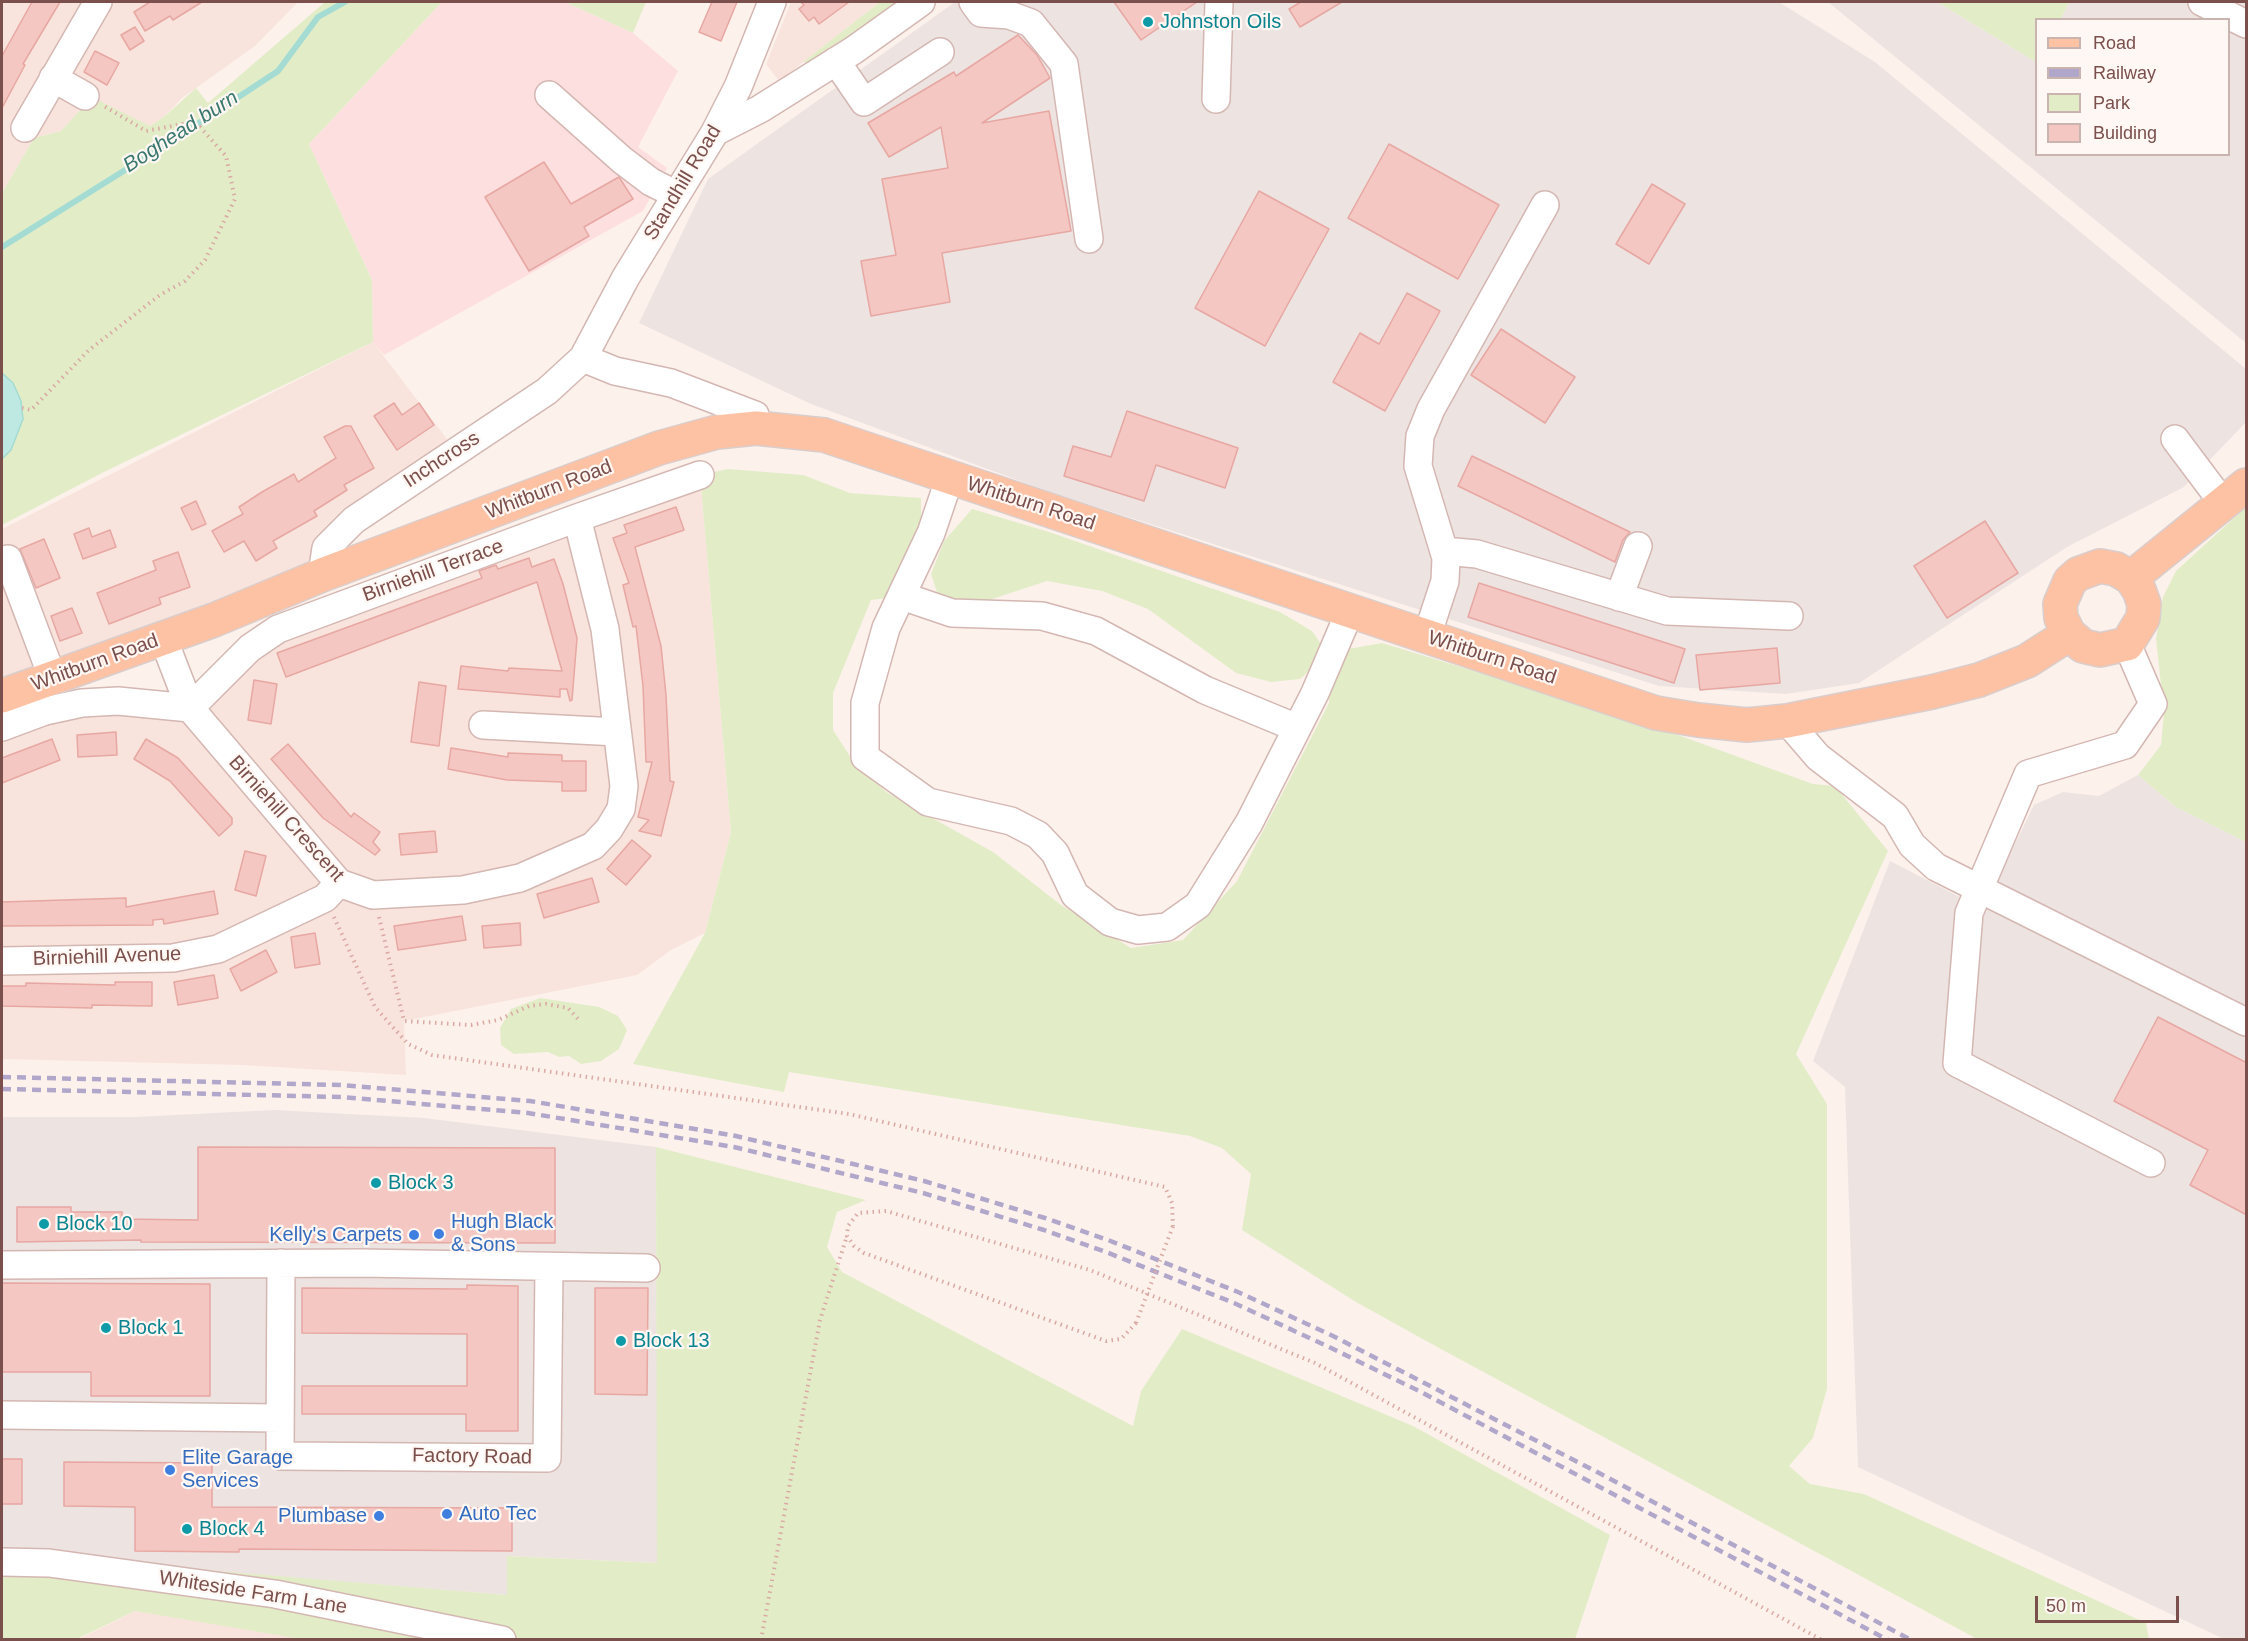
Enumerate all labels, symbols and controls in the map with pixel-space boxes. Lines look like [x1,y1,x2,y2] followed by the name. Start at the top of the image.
[1160,10,1281,34] place label: Johnston Oils
[1141,15,1155,29] marker: Johnston Oils
[2035,18,2230,156] legend
[2093,33,2136,53] text: Road
[2093,63,2156,83] text: Railway
[119,86,243,178] water label: Boghead burn
[2093,93,2130,113] text: Park
[639,121,727,245] street label: Standhill Road
[2093,123,2157,143] text: Building
[400,427,484,493] street label: Inchcross
[482,455,616,525] street label: Whitburn Road
[964,472,1098,536] street label: Whitburn Road
[359,534,507,608] street label: Birniehill Terrace
[1425,626,1559,690] street label: Whitburn Road
[28,629,162,697] street label: Whitburn Road
[223,751,349,887] street label: Birniehill Crescent
[32,942,182,972] street label: Birniehill Avenue
[388,1171,454,1195] place label: Block 3
[369,1176,383,1190] marker: Block 3
[451,1210,553,1257] place label: Hugh Black & Sons
[56,1212,133,1236] place label: Block 10
[37,1217,51,1231] marker: Block 10
[269,1223,402,1247] place label: Kelly's Carpets
[432,1227,446,1241] marker: Hugh Black & Sons
[407,1228,421,1242] marker: Kelly's Carpets
[118,1316,184,1340] place label: Block 1
[99,1321,113,1335] marker: Block 1
[633,1329,710,1353] place label: Block 13
[614,1334,628,1348] marker: Block 13
[412,1444,532,1470] street label: Factory Road
[182,1446,293,1493] place label: Elite Garage Services
[163,1463,177,1477] marker: Elite Garage Services
[459,1502,537,1526] place label: Auto Tec
[278,1504,367,1528] place label: Plumbase
[440,1507,454,1521] marker: Auto Tec
[372,1509,386,1523] marker: Plumbase
[199,1517,265,1541] place label: Block 4
[180,1522,194,1536] marker: Block 4
[157,1566,349,1620] street label: Whiteside Farm Lane
[2038,1584,2182,1622] scale bar
[2046,1596,2086,1616] text: 50 m

